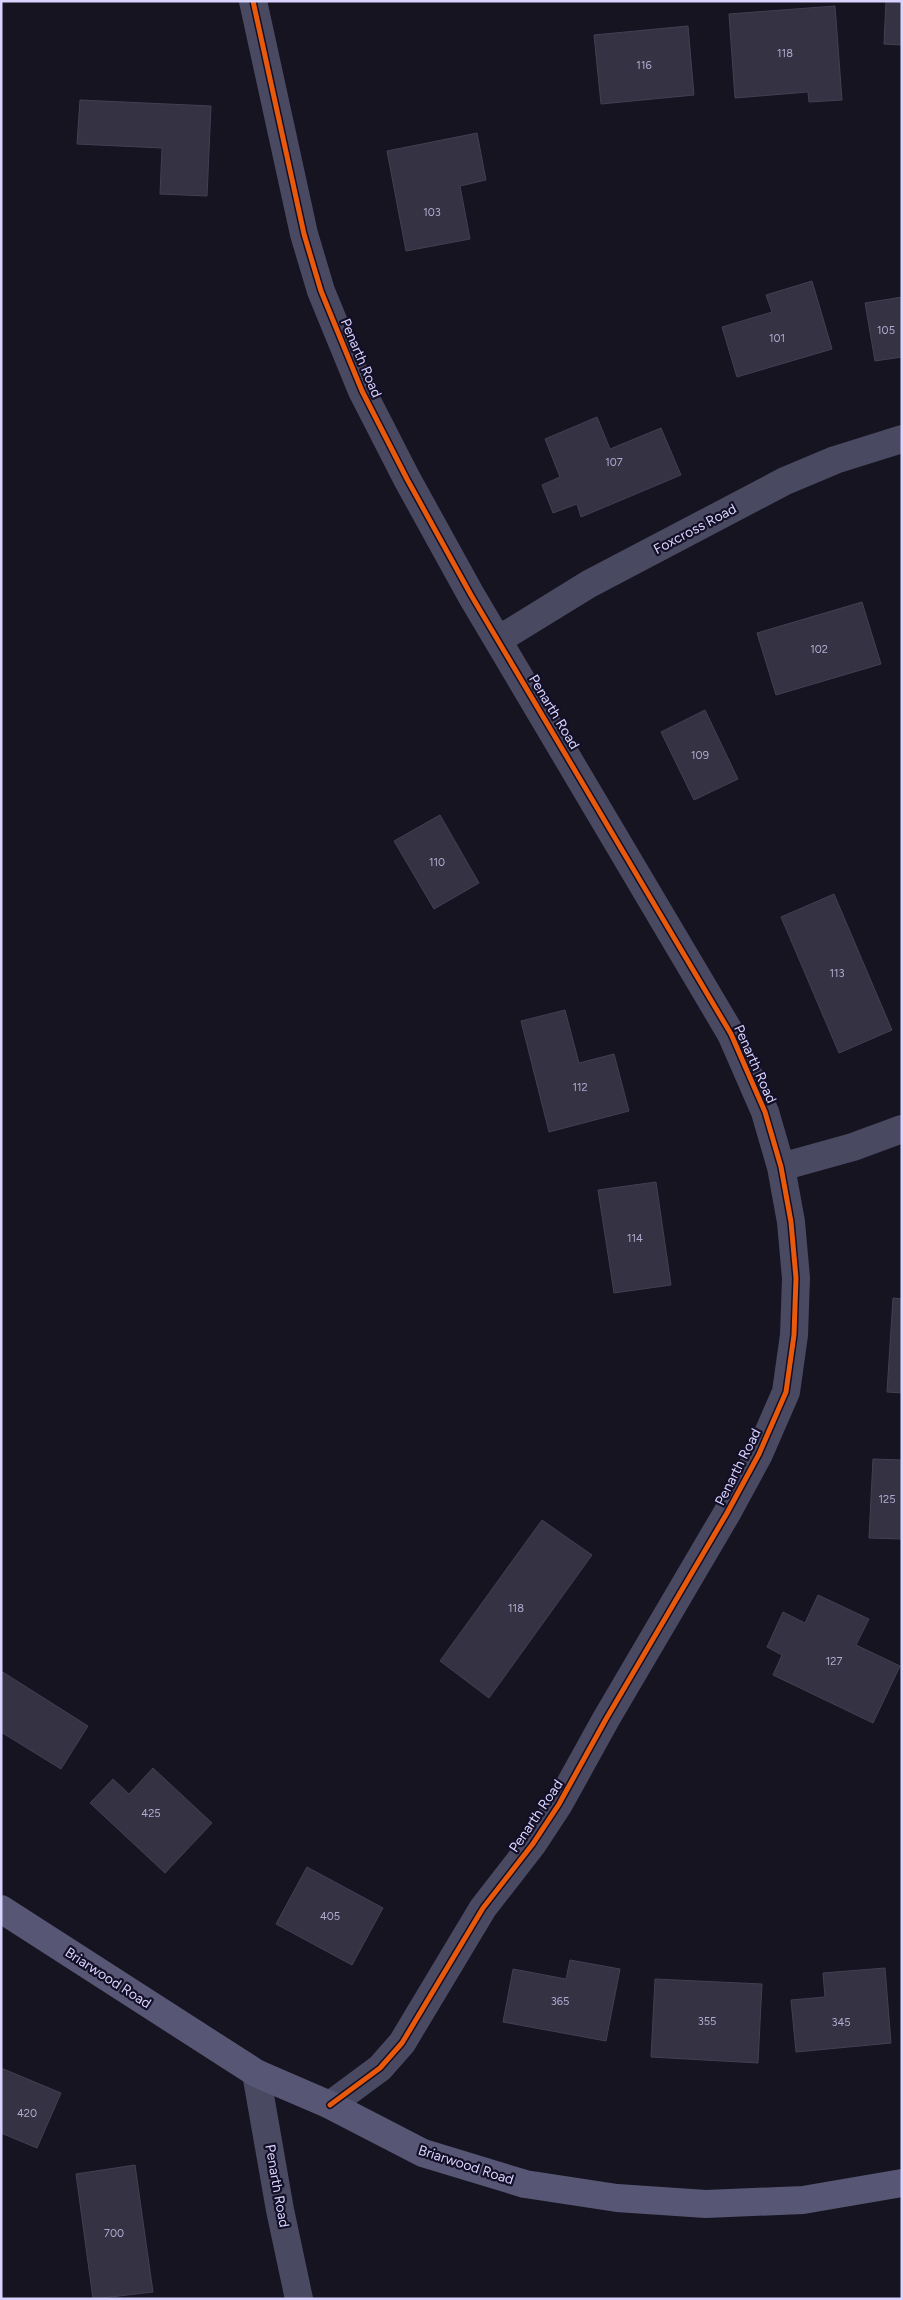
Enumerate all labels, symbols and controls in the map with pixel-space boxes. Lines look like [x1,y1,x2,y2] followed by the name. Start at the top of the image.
[777,47,793,60] house number: 118
[636,59,652,72] house number: 116
[423,206,441,219] house number: 103
[337,316,385,400] street label: Penarth Road
[877,324,895,337] house number: 105
[769,332,785,345] house number: 101
[605,456,623,469] house number: 107
[651,500,739,558] street label: Foxcross Road
[810,643,828,656] house number: 102
[525,672,583,752] street label: Penarth Road
[691,749,709,762] house number: 109
[429,856,445,869] house number: 110
[829,967,845,980] house number: 113
[730,1022,780,1106] street label: Penarth Road
[572,1081,588,1094] house number: 112
[627,1232,643,1245] house number: 114
[711,1426,765,1508] street label: Penarth Road
[878,1493,896,1506] house number: 125
[508,1602,524,1615] house number: 118
[826,1655,842,1668] house number: 127
[505,1776,567,1856] street label: Penarth Road
[141,1807,161,1820] house number: 425
[320,1910,340,1923] house number: 405
[62,1944,154,2012] street label: Briarwood Road
[551,1995,569,2008] house number: 365
[698,2015,716,2028] house number: 355
[831,2016,851,2029] house number: 345
[17,2107,37,2120] house number: 420
[416,2142,516,2188] street label: Briarwood Road
[261,2143,293,2229] street label: Penarth Road
[104,2227,124,2240] house number: 700

